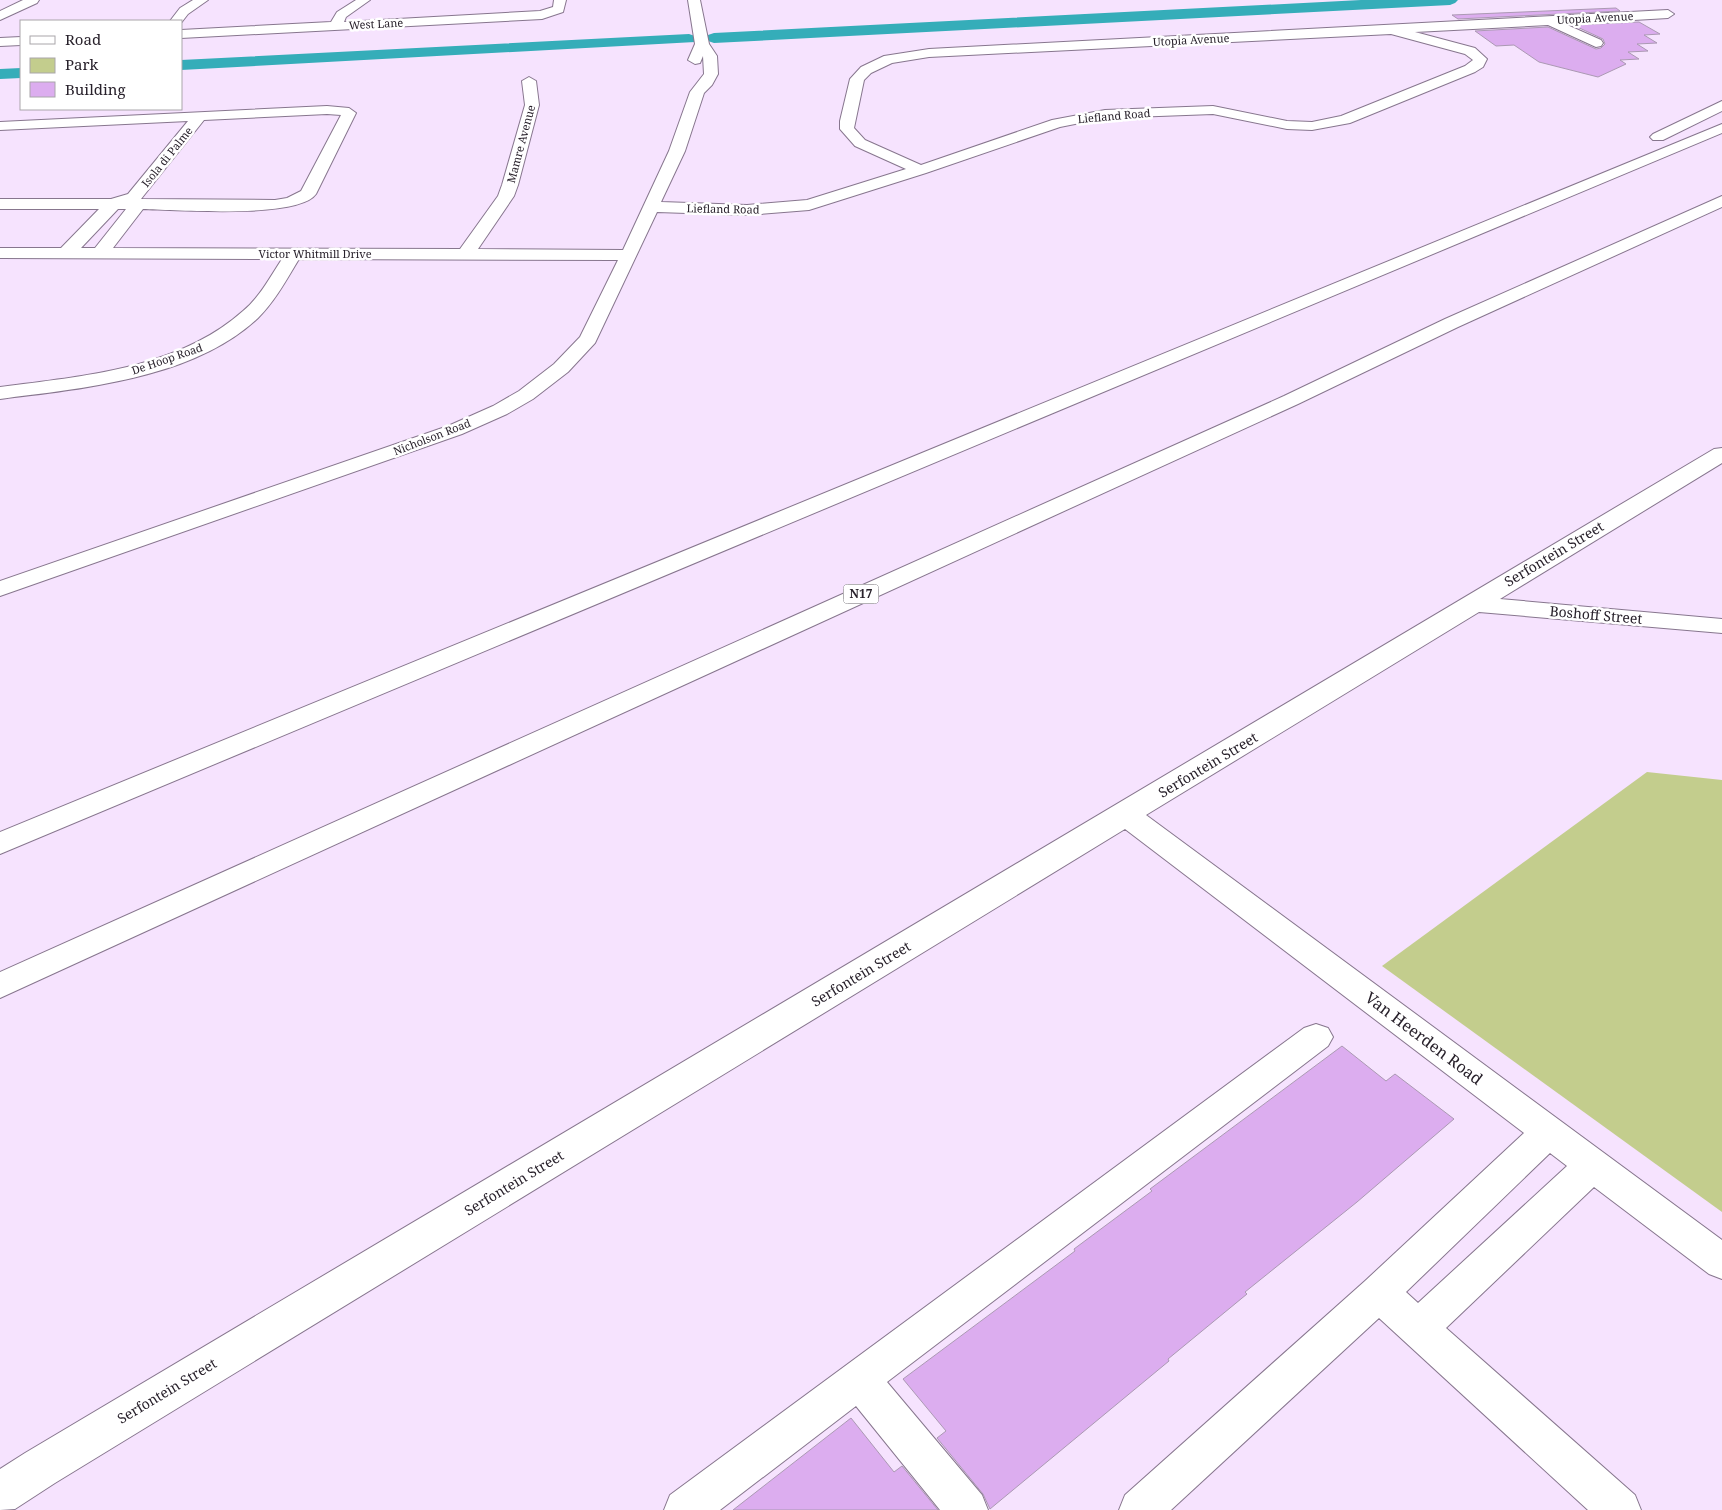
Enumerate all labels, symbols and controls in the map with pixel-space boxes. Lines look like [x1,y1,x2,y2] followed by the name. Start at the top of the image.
[1556,8,1634,27] street label: Utopia Avenue
[348,15,404,32] street label: West Lane
[20,20,182,110] legend
[65,29,101,49] text: Road
[1152,30,1230,49] street label: Utopia Avenue
[65,54,99,74] text: Park
[65,79,126,99] text: Building
[503,103,538,185] street label: Mamre Avenue
[1077,105,1151,126] street label: Liefland Road
[138,123,196,190] street label: Isola di Palme
[686,200,760,217] street label: Liefland Road
[258,246,372,261] street label: Victor Whitmill Drive
[129,339,205,378] street label: De Hoop Road
[391,415,473,458] street label: Nicholson Road
[1501,516,1607,591] street label: Serfontein Street
[844,584,878,604] road number: N17
[1549,601,1643,628] street label: Boshoff Street
[1155,727,1261,802] street label: Serfontein Street
[808,936,914,1011] street label: Serfontein Street
[1361,986,1487,1090] street label: Van Heerden Road
[461,1145,567,1220] street label: Serfontein Street
[114,1353,220,1428] street label: Serfontein Street

